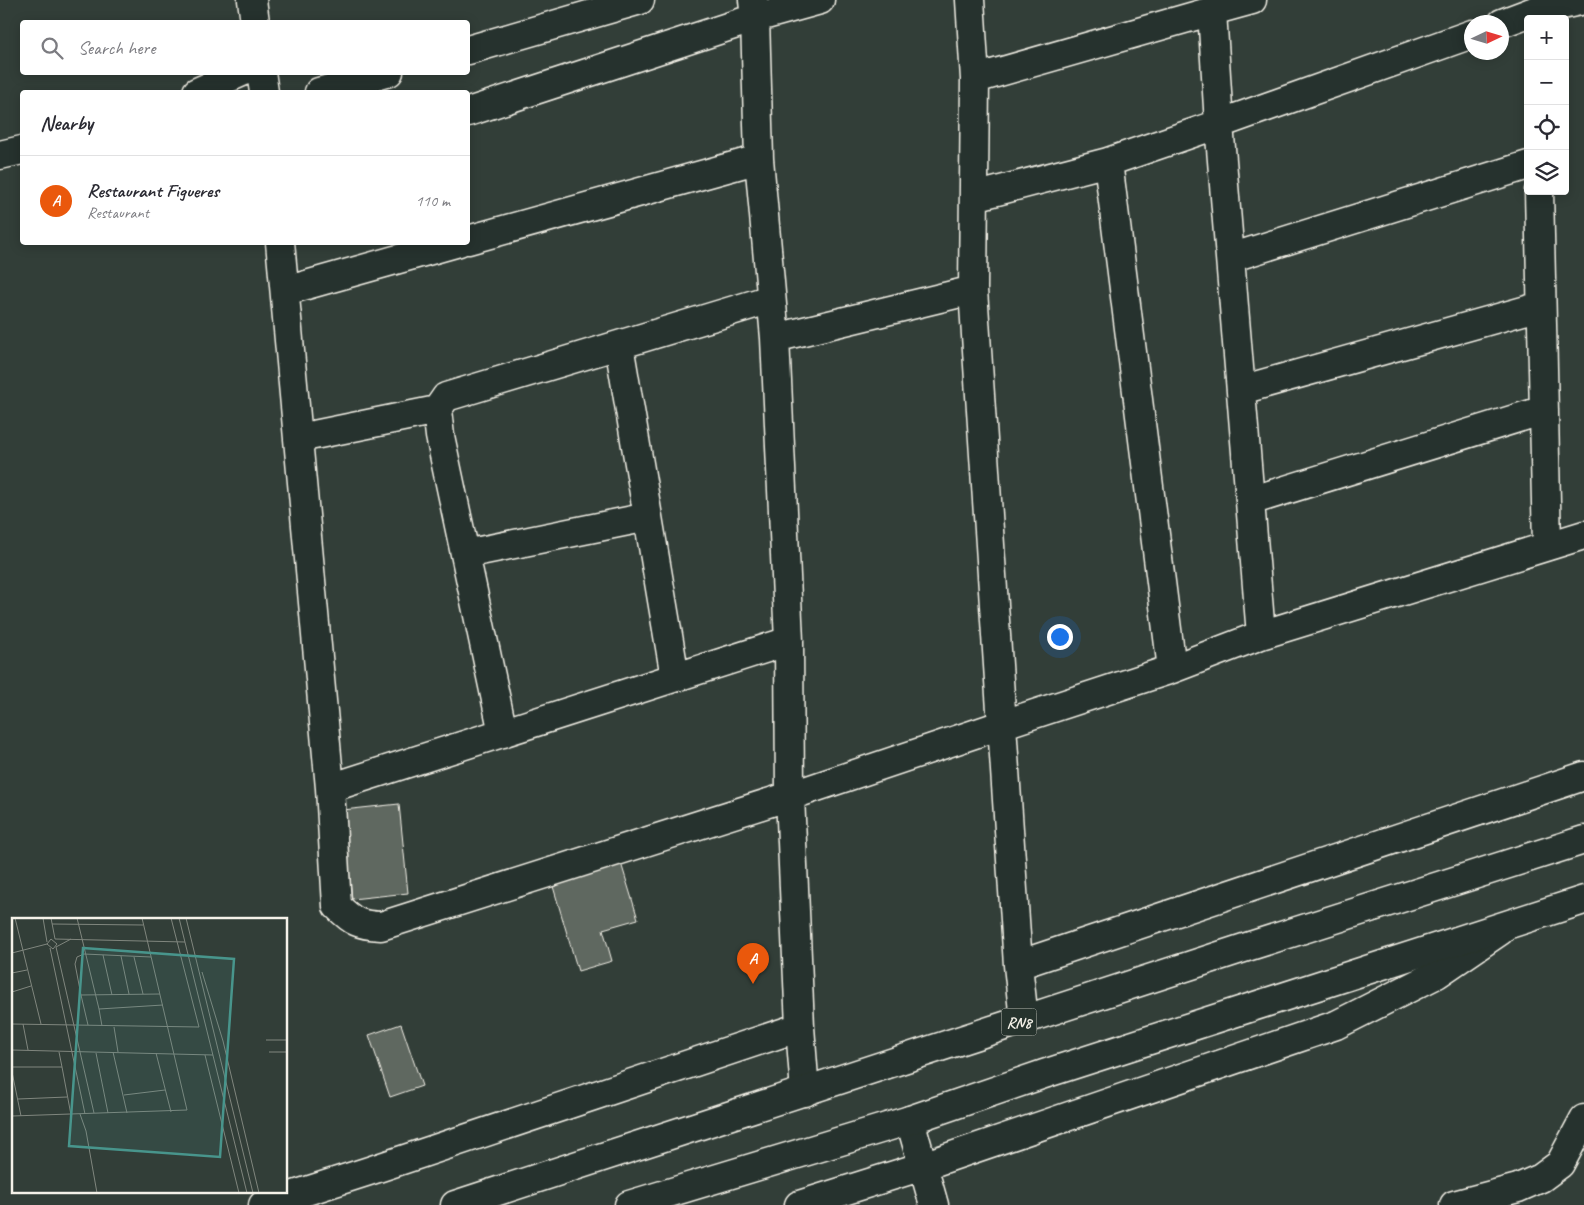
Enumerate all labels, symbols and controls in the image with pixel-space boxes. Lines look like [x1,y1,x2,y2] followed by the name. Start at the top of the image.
[1464,15,1509,60] north arrow
[1524,15,1569,195] map controls
[1524,15,1569,60] button: +
[20,20,470,75] search box
[38,34,66,62] icon: search
[78,36,155,60] text: Search here
[1524,60,1569,105] button: −
[1524,105,1569,150] button: locate
[40,110,93,136] text: Nearby
[1524,150,1569,195] button: layers
[87,179,219,203] text: Restaurant Figueres
[52,191,60,211] text: A
[416,191,450,211] text: 110 m
[87,203,149,223] text: Restaurant
[1047,624,1073,650] your location
[12,918,288,1192] inset map
[737,943,769,984] pin: A
[1002,1009,1036,1036] road number: RN8

